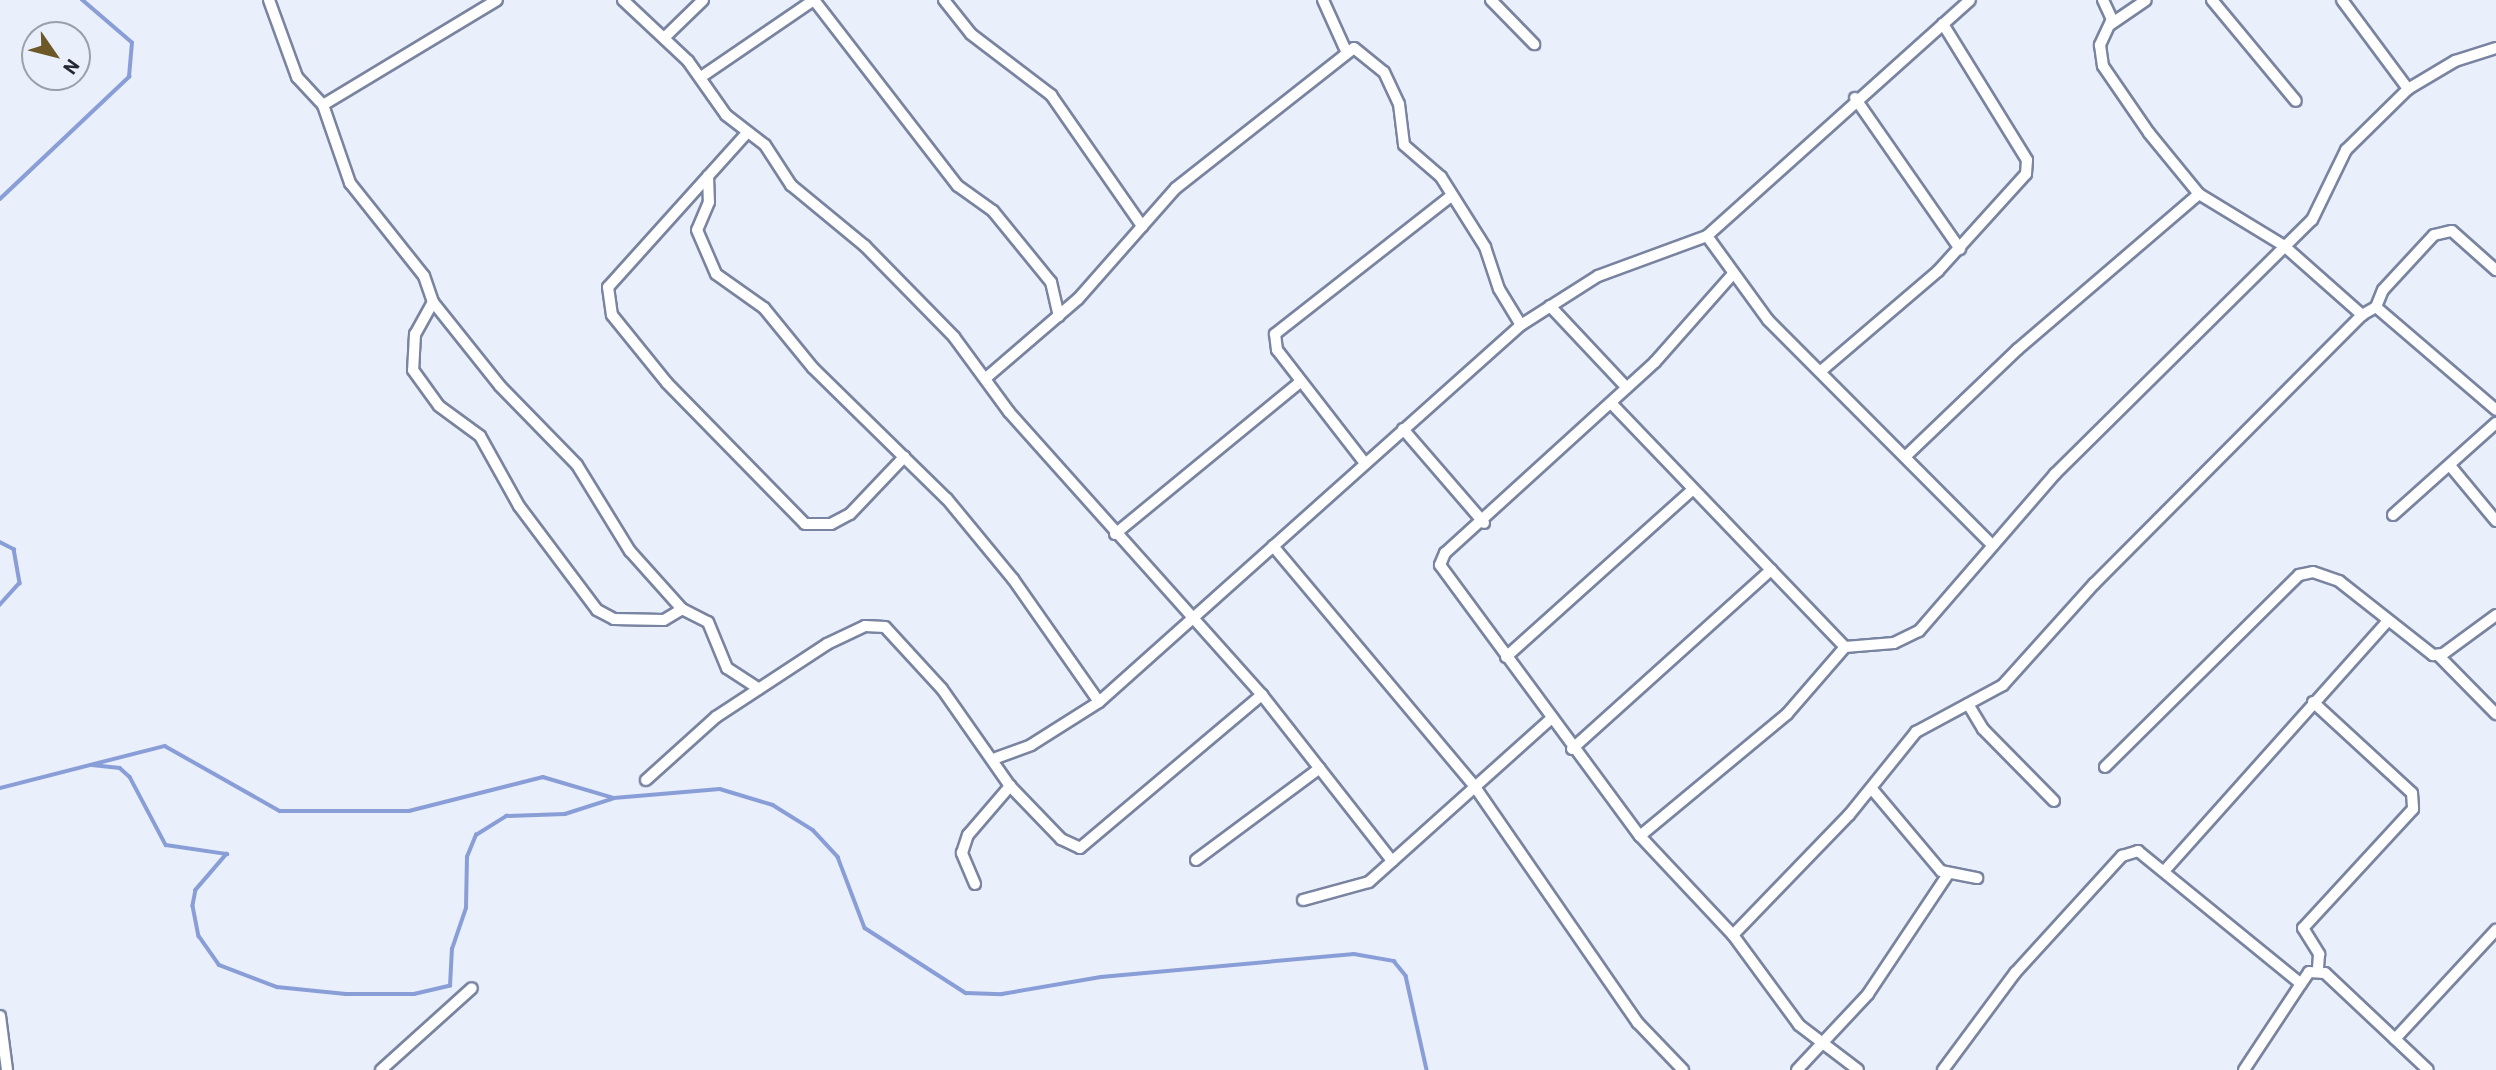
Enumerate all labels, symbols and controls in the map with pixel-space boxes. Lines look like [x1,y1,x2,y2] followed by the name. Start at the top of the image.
[21,21,91,91] north arrow
[59,55,85,79] text: N

